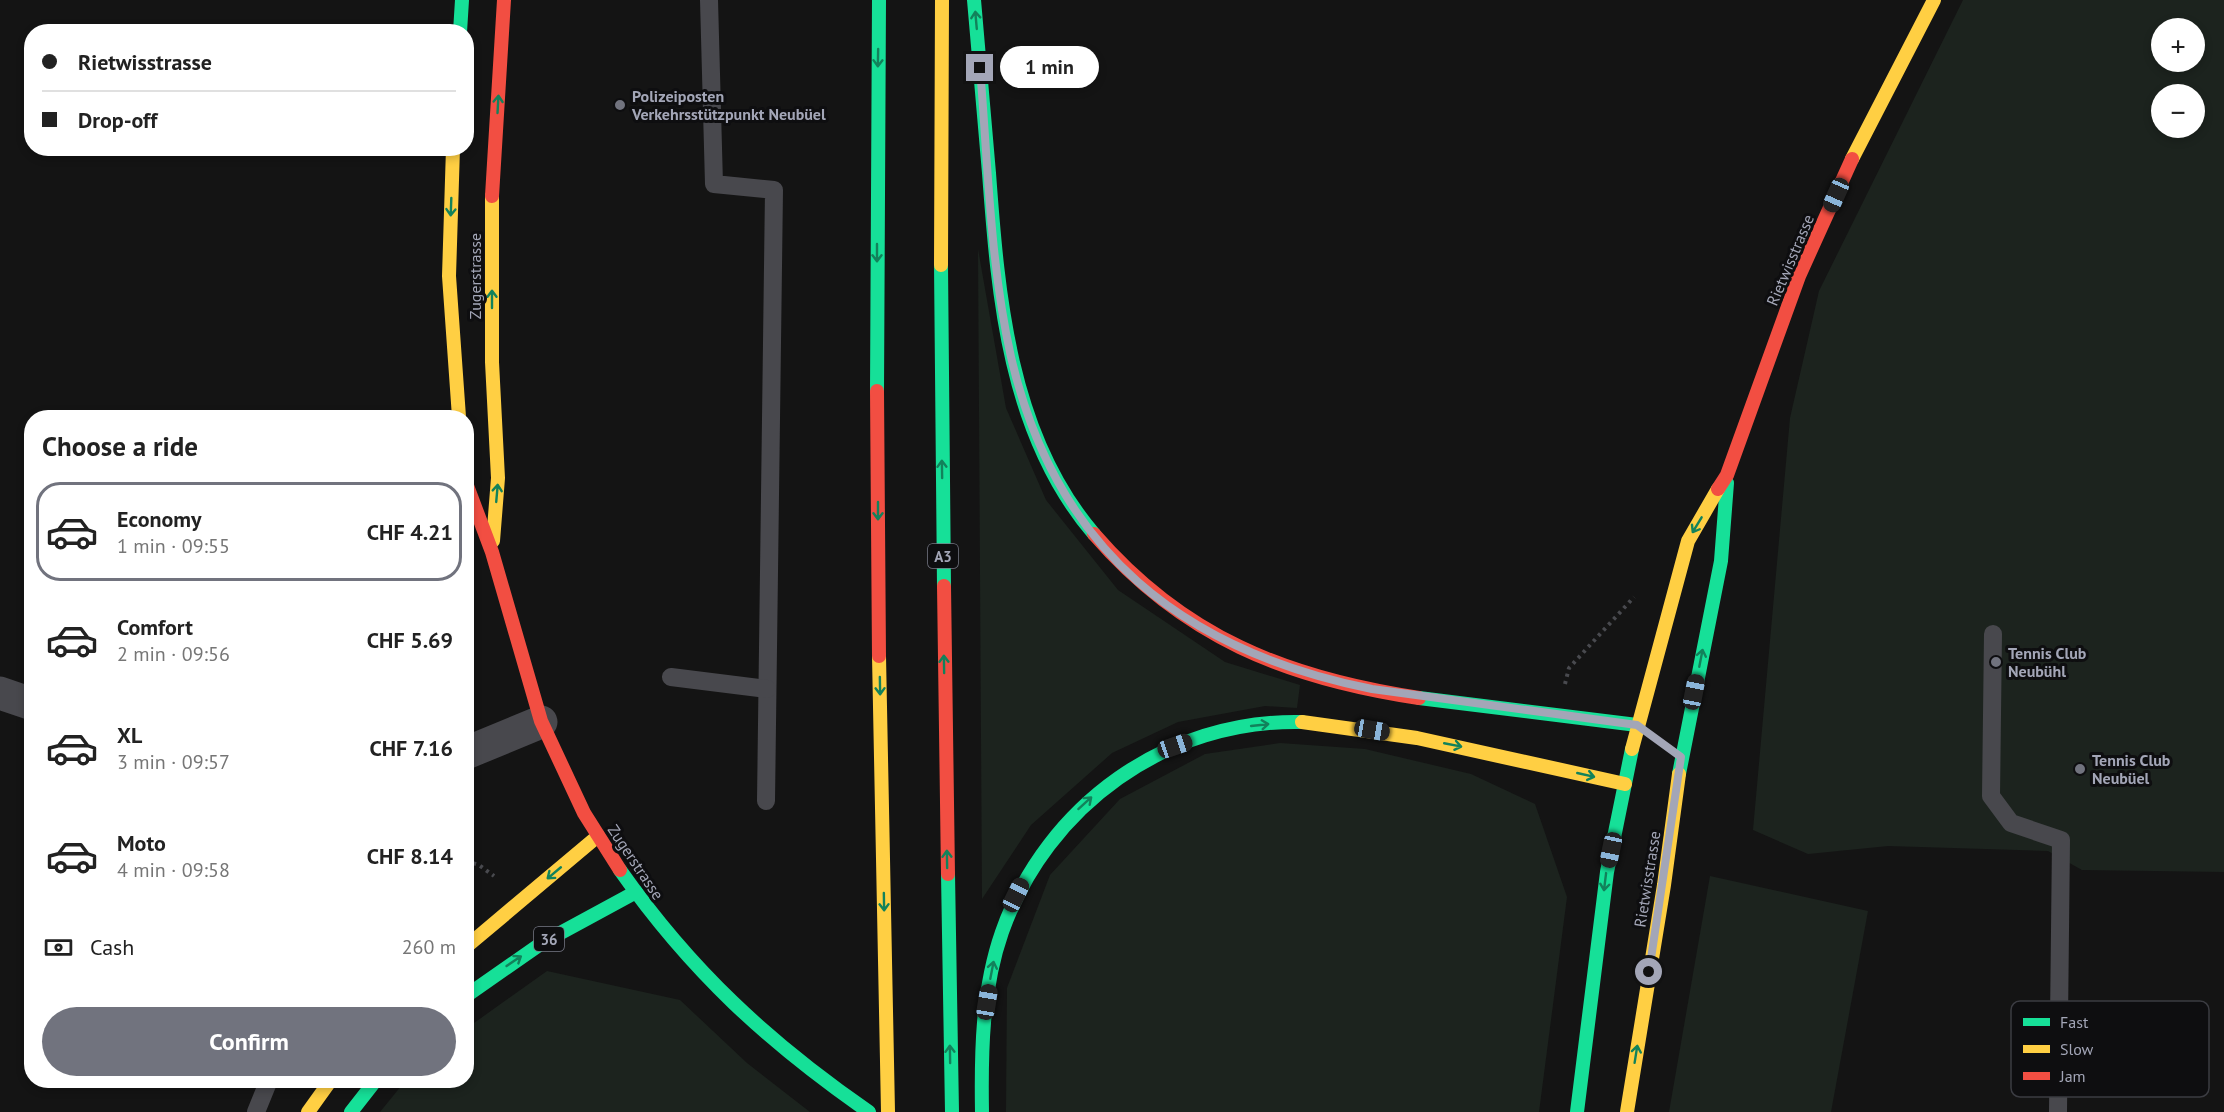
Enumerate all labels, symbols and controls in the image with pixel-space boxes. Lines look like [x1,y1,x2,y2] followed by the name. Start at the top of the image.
[970,11,981,31] one-way arrow
[2151,18,2205,138] map controls
[2151,18,2205,72] button: +
[1001,47,1100,89] callout: 1 min
[78,48,212,76] text: Rietwisstrasse
[872,48,884,68] one-way arrow
[966,54,993,81] route end
[1025,54,1074,80] text: 1 min
[2151,84,2205,138] button: −
[631,86,826,124] place label: Polizeiposten Verkehrsstützpunkt Neubüel
[493,94,504,114] one-way arrow
[613,98,627,112] marker: Polizeiposten Verkehrsstützpunkt Neubüel
[78,106,157,134] text: Drop-off
[1820,175,1852,215] car
[446,196,457,216] one-way arrow
[1762,211,1818,309] street label: Rietwisstrasse
[465,233,485,319] street label: Zugerstrasse
[871,243,883,263] one-way arrow
[486,289,498,309] one-way arrow
[42,429,198,463] text: Choose a ride
[936,459,948,479] one-way arrow
[491,484,502,504] one-way arrow
[872,501,884,521] one-way arrow
[45,505,99,559] icon: car
[117,505,201,533] text: Economy
[1691,516,1703,533] one-way arrow
[367,518,453,546] text: CHF 4.21
[117,533,230,559] text: 1 min · 09:55
[928,544,958,568] road number: A3
[45,613,99,667] icon: car
[117,613,193,641] text: Comfort
[367,626,453,654] text: CHF 5.69
[117,641,230,667] text: 2 min · 09:56
[2008,643,2087,681] place label: Tennis Club Neubühl
[1696,649,1707,669] one-way arrow
[938,654,950,674] one-way arrow
[1989,655,2003,669] marker: Tennis Club Neubühl
[1682,673,1706,711] car
[874,675,886,695] one-way arrow
[1353,718,1391,742] car
[1250,719,1269,730] one-way arrow
[45,721,99,775] icon: car
[117,721,142,749] text: XL
[1155,732,1195,760] car
[369,734,453,762] text: CHF 7.16
[1443,740,1462,751] one-way arrow
[117,749,230,775] text: 3 min · 09:57
[2092,750,2171,788] place label: Tennis Club Neubüel
[2073,762,2087,776] marker: Tennis Club Neubüel
[1576,769,1595,781] one-way arrow
[1077,796,1092,810] one-way arrow
[604,821,668,903] street label: Zugerstrasse
[45,829,99,883] icon: car
[117,829,166,857] text: Moto
[1630,829,1664,929] street label: Rietwisstrasse
[1598,831,1624,869] car
[367,842,453,870] text: CHF 8.14
[941,849,953,869] one-way arrow
[117,857,230,883] text: 4 min · 09:58
[546,867,562,880] one-way arrow
[1600,872,1611,892] one-way arrow
[1000,875,1032,915] car
[878,891,890,911] one-way arrow
[534,927,564,951] road number: 36
[42,931,75,964] icon: cash
[90,933,134,961] text: Cash
[402,934,456,960] text: 260 m
[505,955,522,967] one-way arrow
[1635,958,1662,985] route start
[987,961,998,981] one-way arrow
[975,983,999,1021] car
[2011,1001,2209,1097] legend
[42,1007,456,1076] button: Confirm
[2060,1012,2089,1032] text: Fast
[2060,1039,2094,1059] text: Slow
[944,1044,956,1064] one-way arrow
[1630,1045,1641,1065] one-way arrow
[2059,1066,2086,1086] text: Jam

